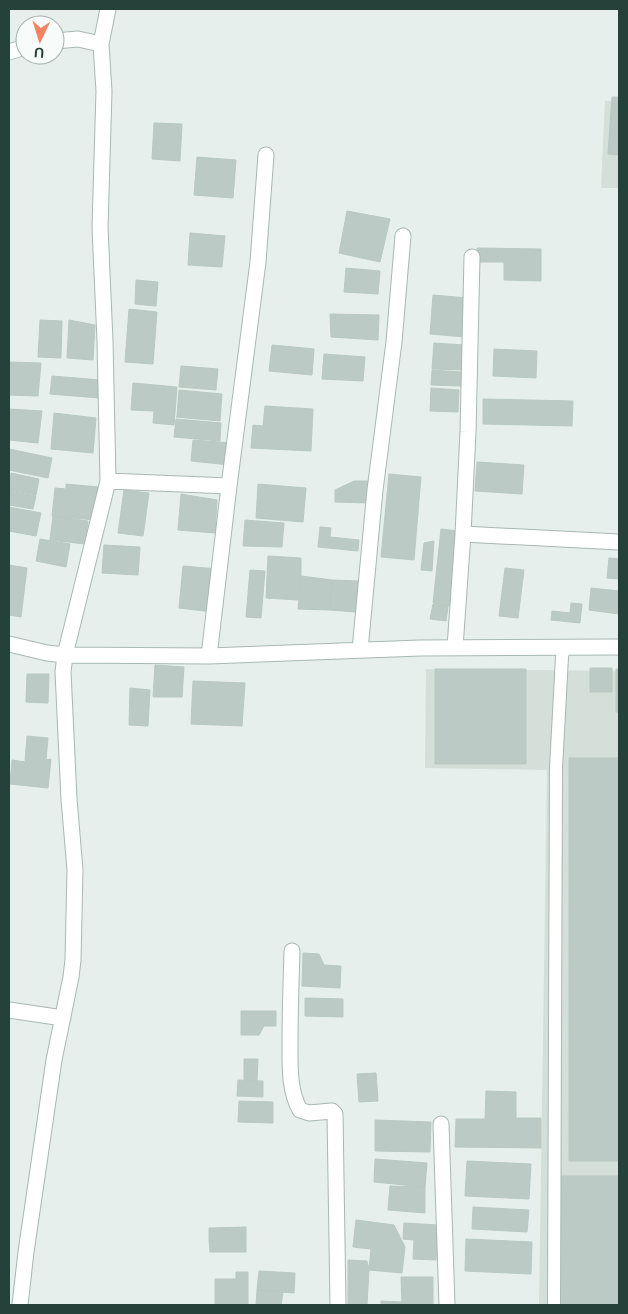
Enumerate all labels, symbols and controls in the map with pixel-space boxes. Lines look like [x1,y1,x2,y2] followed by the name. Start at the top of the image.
[15,15,65,65] north arrow
[33,45,45,61] text: U

